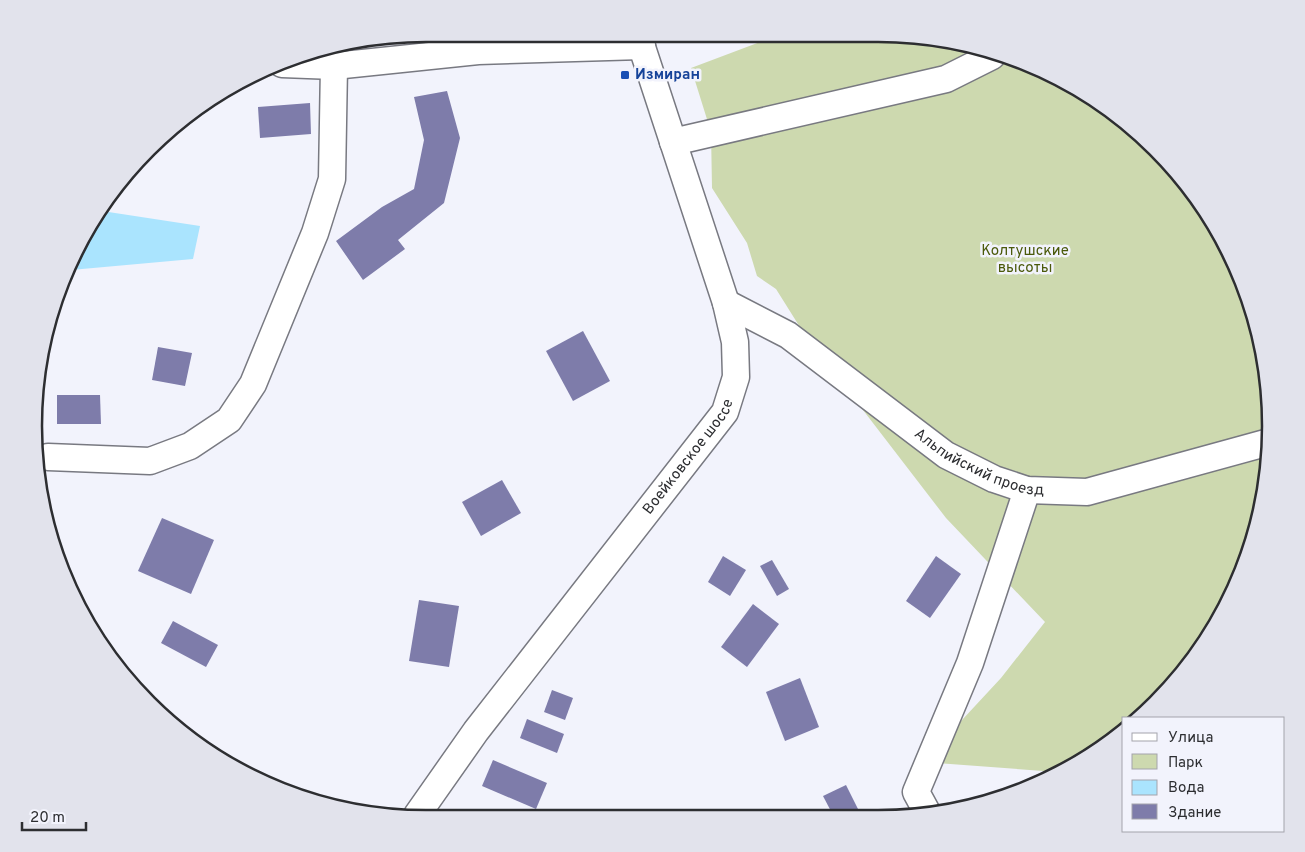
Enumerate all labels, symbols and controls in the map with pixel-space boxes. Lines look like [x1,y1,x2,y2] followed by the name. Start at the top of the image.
[635,66,700,85] place label: Измиран
[619,69,631,81] marker: Измиран
[981,242,1069,278] park label: Колтушские высоты
[639,397,738,519] street label: Воейковское шоссе
[910,425,1044,500] street label: Альпийский проезд
[1122,717,1285,832] legend
[1168,729,1213,748] text: Улица
[1168,754,1203,773] text: Парк
[1168,779,1204,798] text: Вода
[22,800,86,832] scale bar
[1168,804,1221,823] text: Здание
[30,809,65,828] text: 20 m

